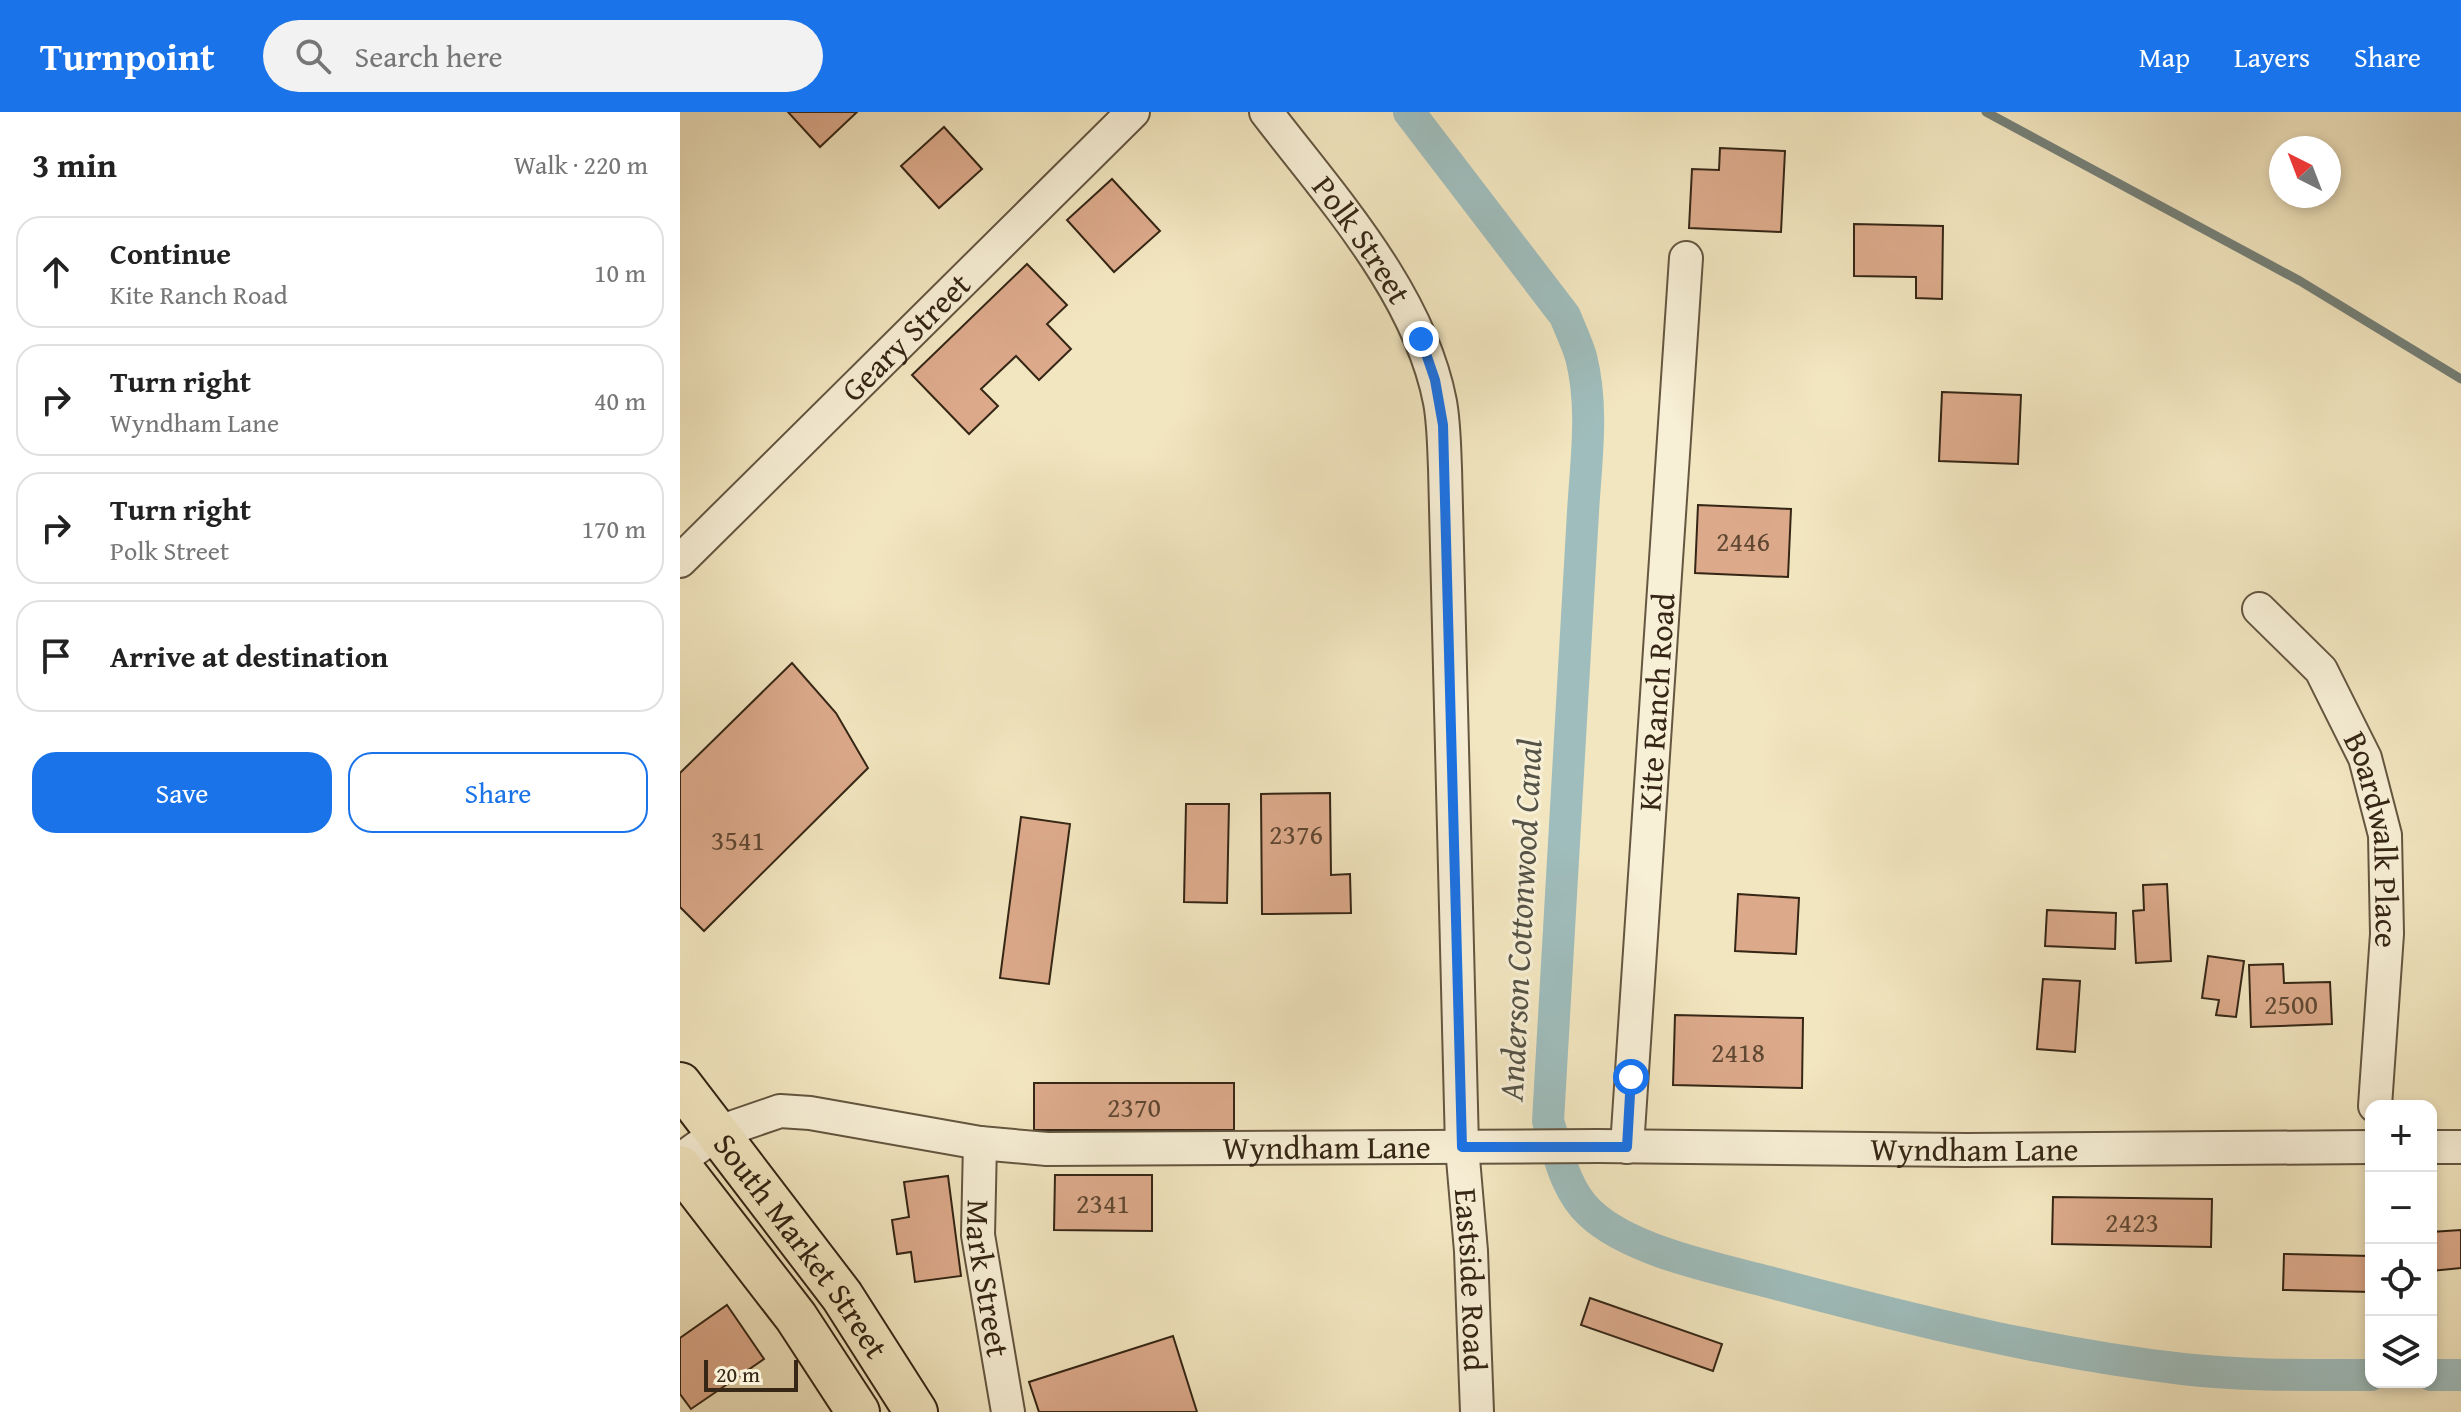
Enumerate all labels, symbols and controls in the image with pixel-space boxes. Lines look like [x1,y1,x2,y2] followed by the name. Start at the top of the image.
[263,20,823,92] search box
[40,28,215,84] text: Turnpoint
[291,34,335,78] icon: search
[355,34,503,78] text: Search here
[2139,36,2190,77] text: Map
[2234,36,2310,77] text: Layers
[2354,36,2421,77] text: Share
[2269,136,2341,208] north arrow
[32,140,117,189] text: 3 min
[514,145,648,184] text: Walk · 220 m
[1301,165,1423,312] street label: Polk Street
[110,231,231,275] text: Continue
[34,250,78,294] icon: ahead
[594,253,646,292] text: 10 m
[830,262,981,412] street label: Geary Street
[110,275,288,314] text: Kite Ranch Road
[1403,321,1439,357] route end
[110,359,251,403] text: Turn right
[34,378,78,422] icon: right
[594,381,646,420] text: 40 m
[110,403,279,442] text: Wyndham Lane
[110,487,251,531] text: Turn right
[34,506,78,550] icon: right
[581,509,646,548] text: 170 m
[1716,520,1770,561] house number: 2446
[110,531,229,570] text: Polk Street
[1625,591,1687,812] street label: Kite Ranch Road
[34,634,78,678] icon: arrive
[110,634,388,678] text: Arrive at destination
[2332,723,2411,950] street label: Boardwalk Place
[1485,738,1553,1103] water label: Anderson Cottonwood Canal
[32,752,332,833] button: Save
[348,752,648,833] button: Share
[1269,813,1323,854] house number: 2376
[711,819,765,860] house number: 3541
[2264,983,2318,1024] house number: 2500
[1711,1031,1765,1072] house number: 2418
[1613,1059,1649,1095] route start
[1107,1086,1161,1127] house number: 2370
[2365,1100,2437,1388] map controls
[2365,1100,2437,1172] button: +
[702,1123,900,1368] street label: South Market Street
[1222,1123,1431,1171] street label: Wyndham Lane
[1870,1125,2079,1173] street label: Wyndham Lane
[2365,1172,2437,1244] button: −
[1076,1182,1130,1223] house number: 2341
[1443,1186,1499,1372] street label: Eastside Road
[955,1199,1022,1360] street label: Mark Street
[2105,1201,2159,1242] house number: 2423
[2365,1244,2437,1316] button: locate
[2365,1316,2437,1388] button: layers
[704,1356,798,1392] scale bar
[716,1358,760,1390] text: 20 m

